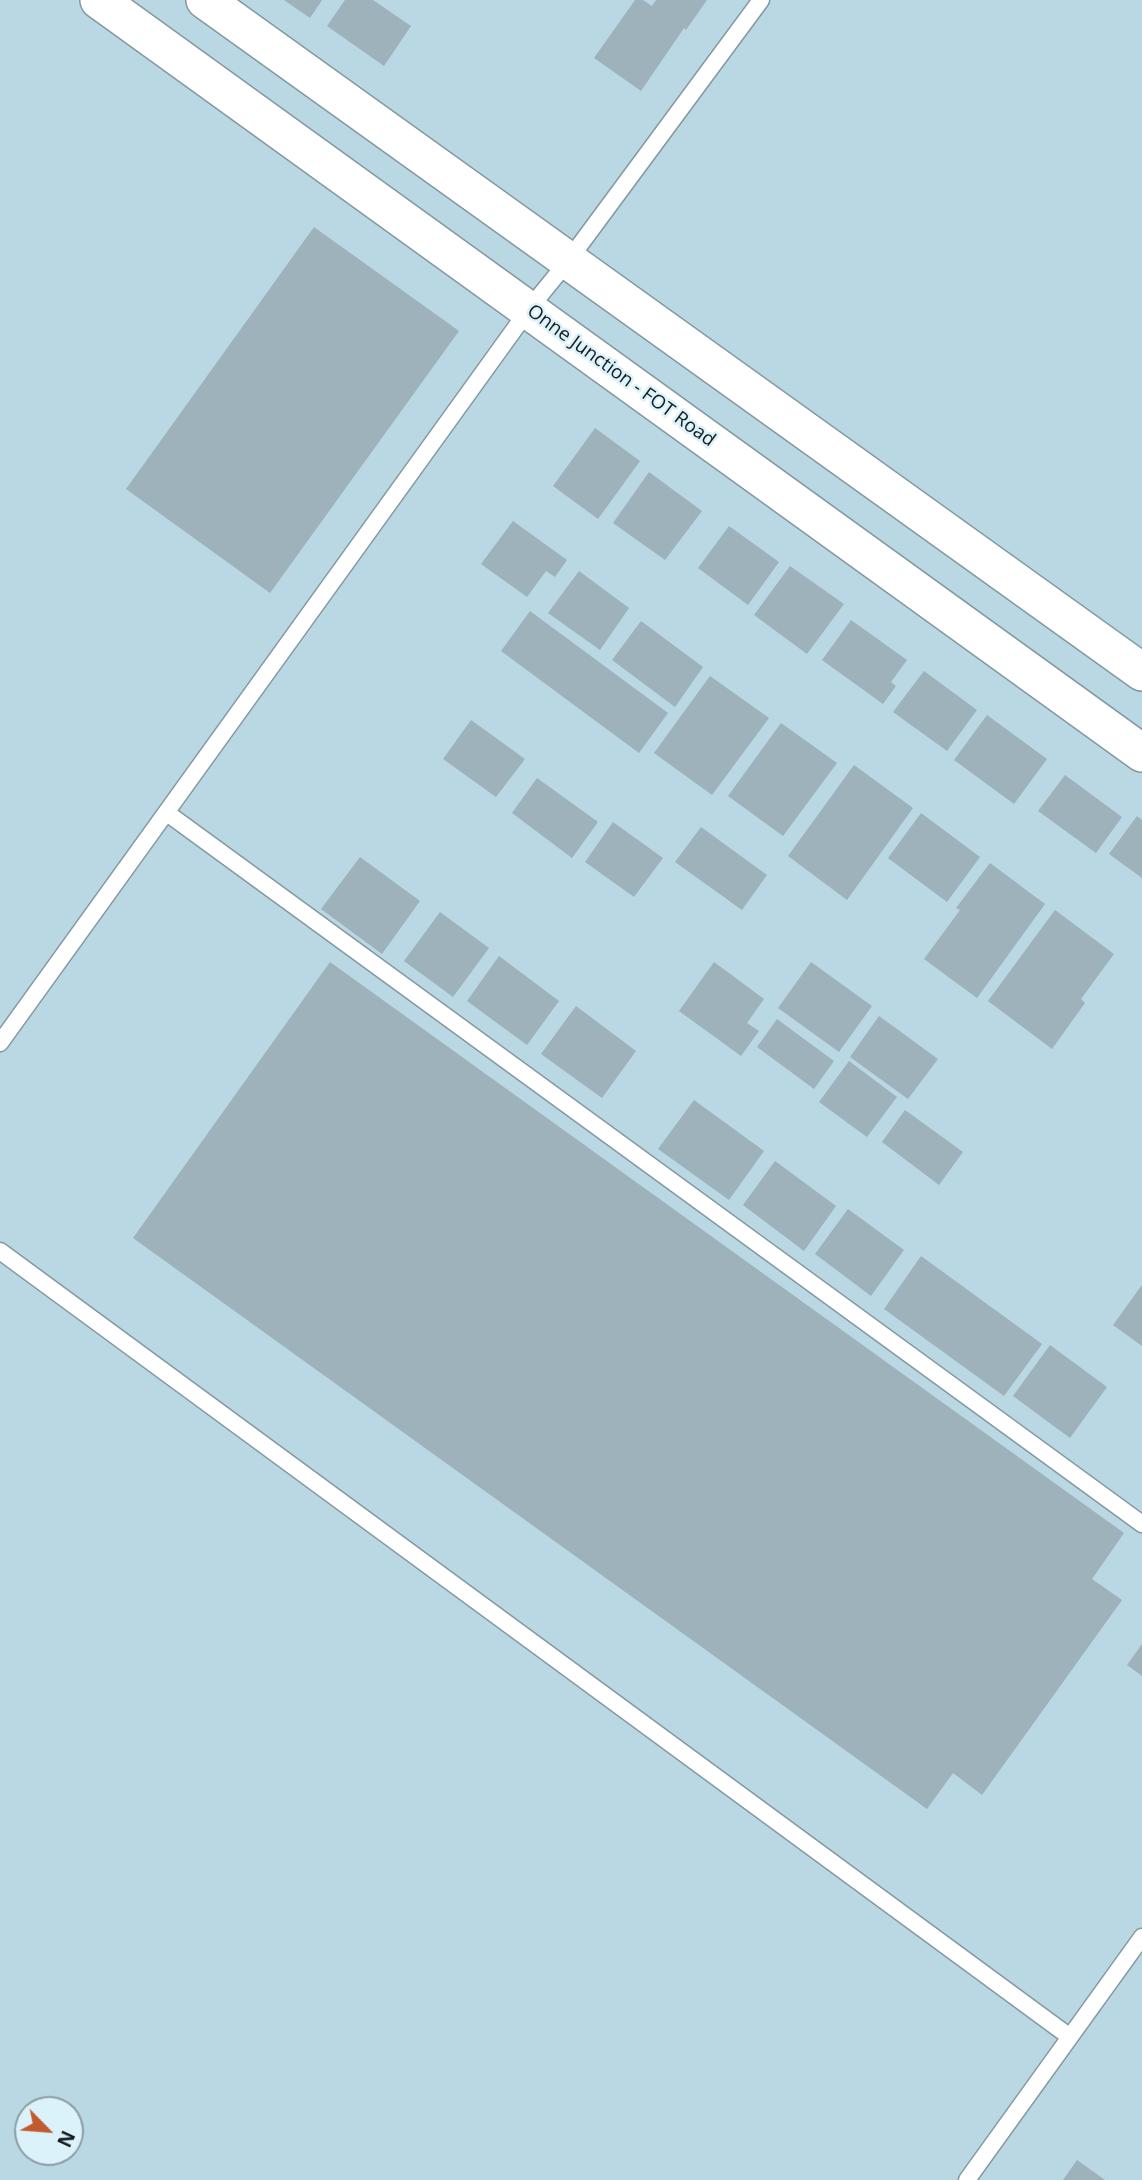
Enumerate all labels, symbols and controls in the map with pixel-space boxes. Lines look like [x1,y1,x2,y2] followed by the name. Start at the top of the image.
[522,300,720,452] street label: Onne Junction - FOT Road
[14,2096,84,2166] north arrow
[51,2127,81,2152] text: N

